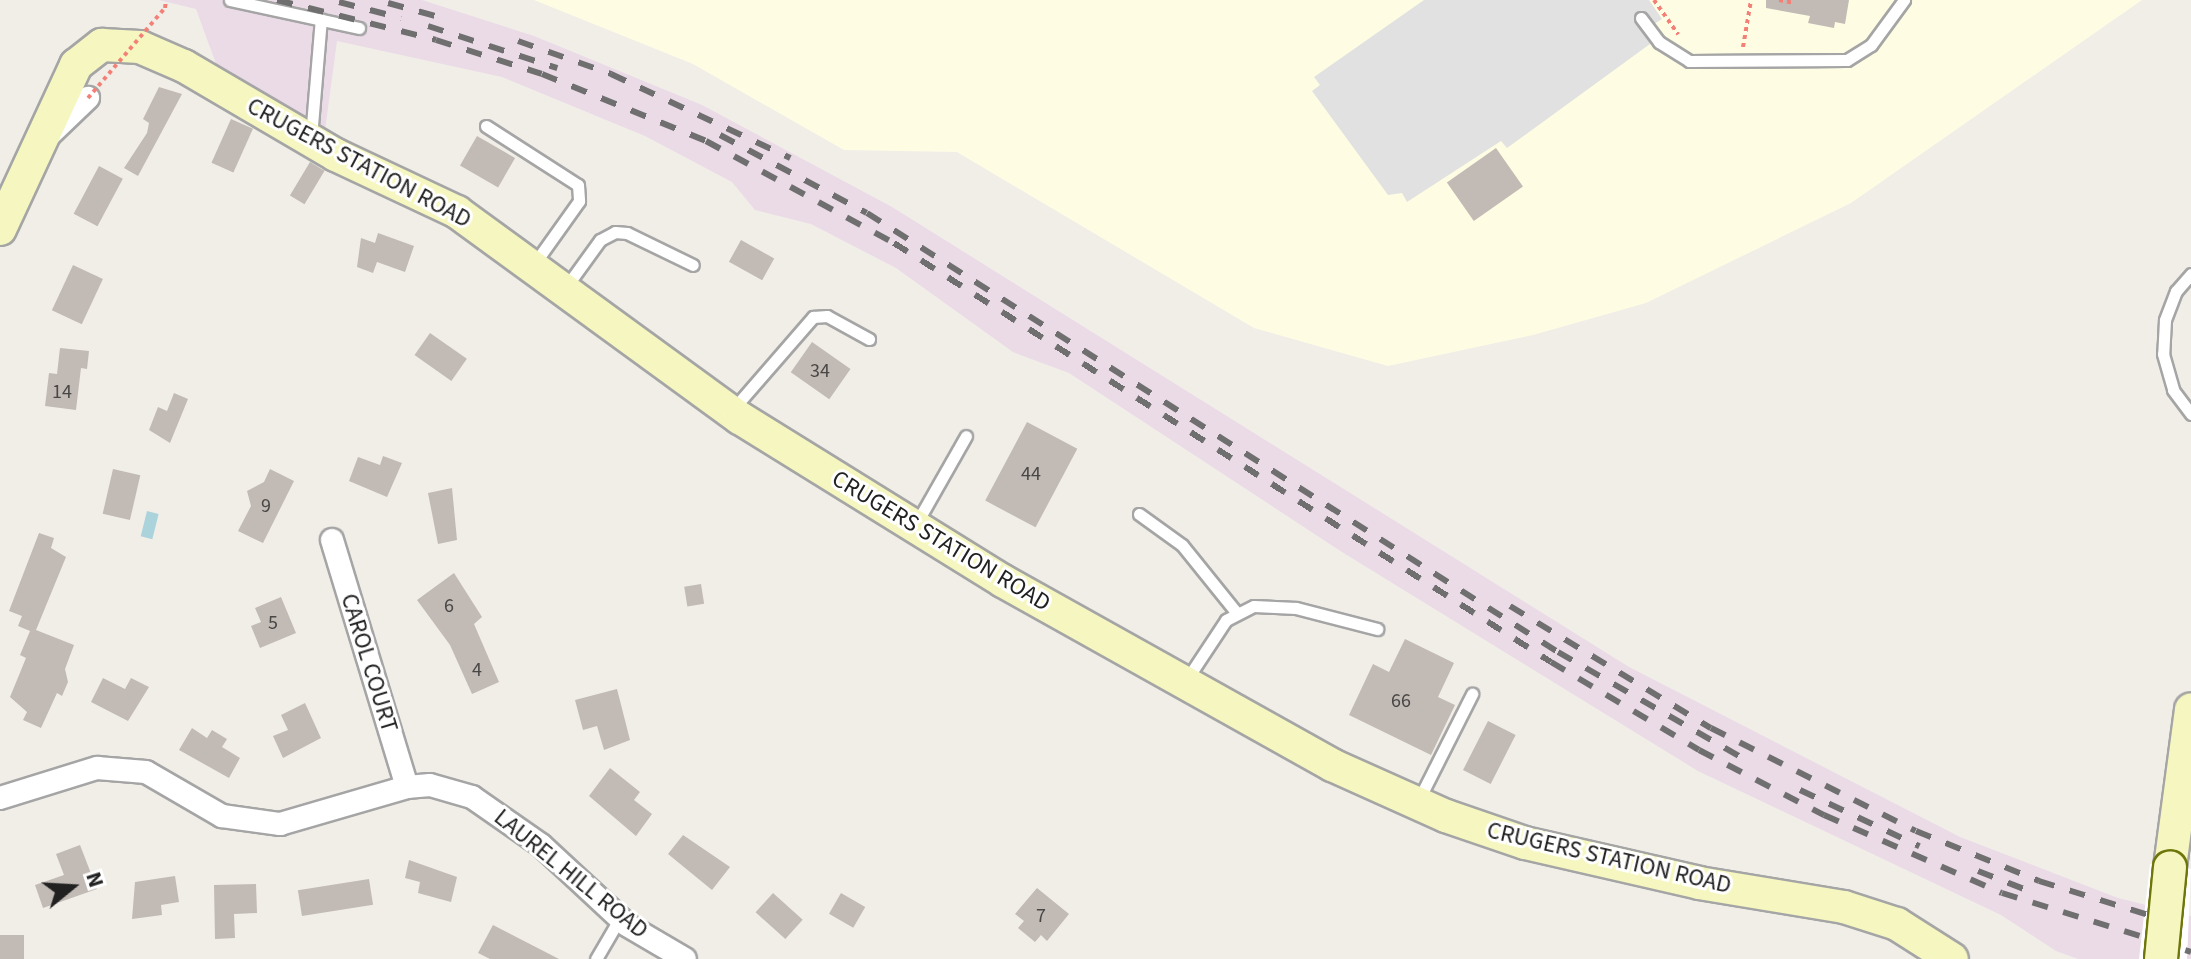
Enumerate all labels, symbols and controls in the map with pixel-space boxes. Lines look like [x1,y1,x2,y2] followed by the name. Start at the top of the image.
[242,92,476,234] street label: CRUGERS STATION ROAD
[810,359,830,383] house number: 34
[52,380,72,404] house number: 14
[1021,462,1041,486] house number: 44
[827,464,1055,618] street label: CRUGERS STATION ROAD
[261,494,271,518] house number: 9
[334,590,404,736] street label: CAROL COURT
[444,594,454,618] house number: 6
[268,611,278,635] house number: 5
[472,658,482,682] house number: 4
[1391,689,1411,713] house number: 66
[488,803,654,945] street label: LAUREL HILL ROAD
[1484,816,1734,900] street label: CRUGERS STATION ROAD
[32,847,112,927] north arrow
[77,868,112,891] text: N
[1036,904,1046,928] house number: 7

